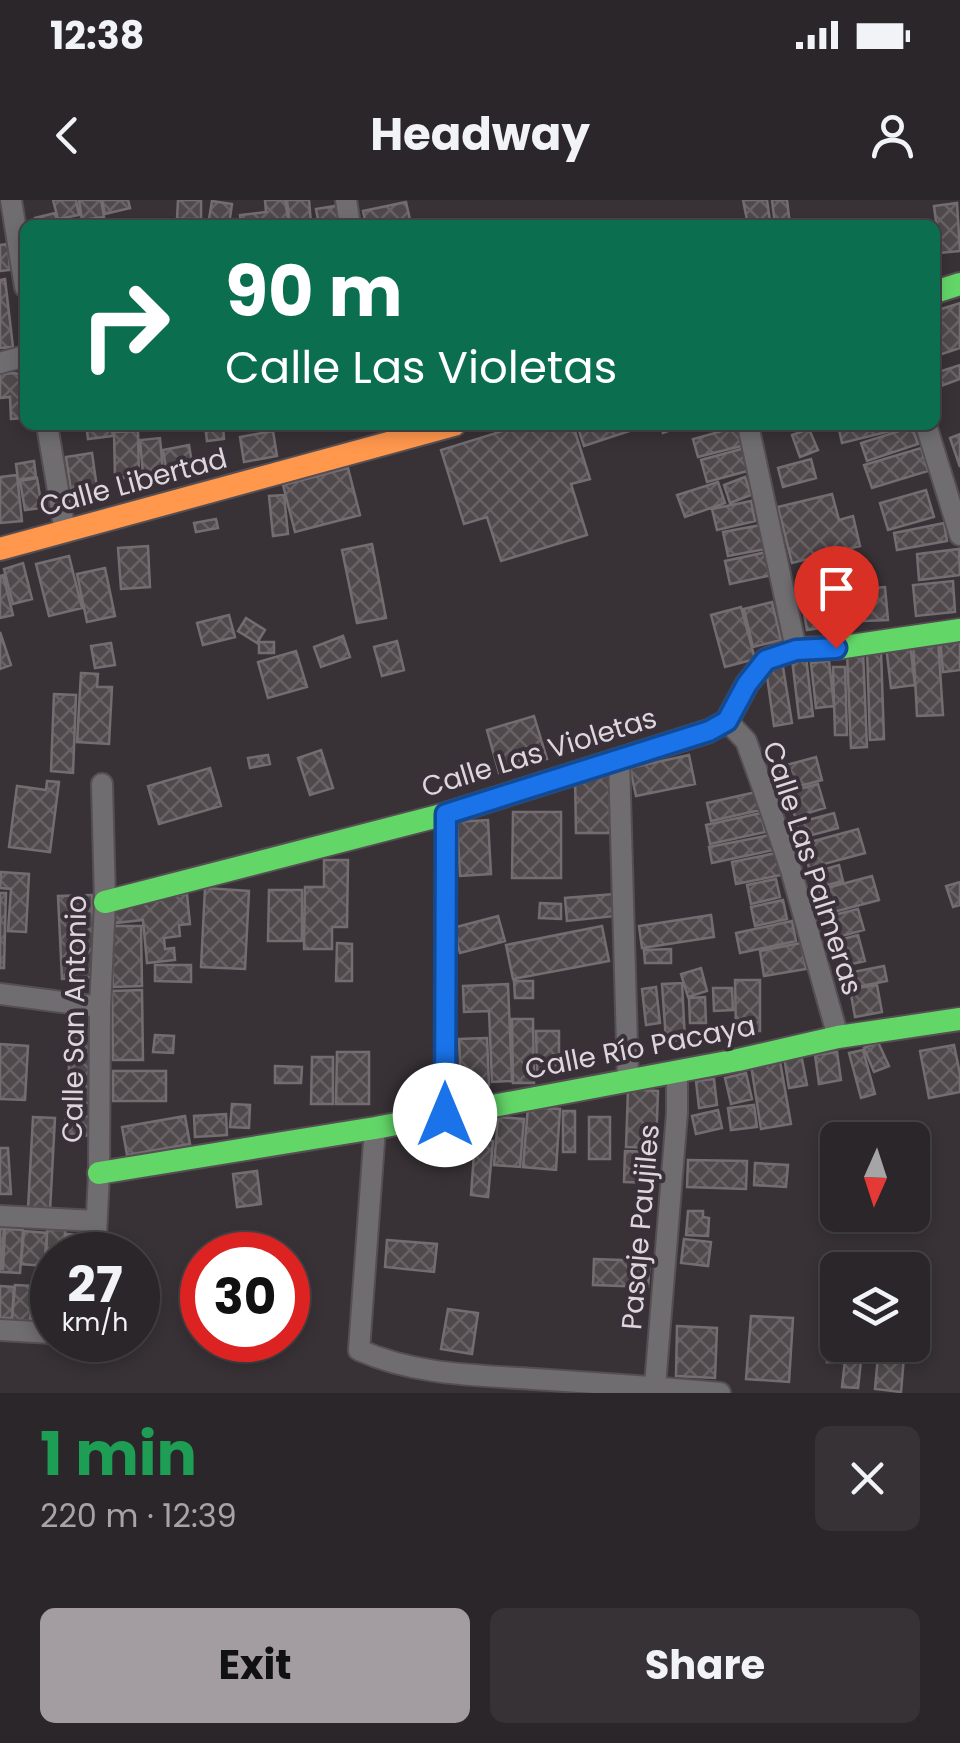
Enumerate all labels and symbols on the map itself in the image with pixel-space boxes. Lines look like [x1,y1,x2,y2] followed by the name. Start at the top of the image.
[35,439,231,526] street label: Calle Libertad
[794,546,879,649] pin
[417,698,662,807] street label: Calle Las Violetas
[753,736,872,1000] street label: Calle Las Palmeras
[53,895,96,1143] street label: Calle San Antonio
[521,1006,759,1089] street label: Calle Río Pacaya
[393,1063,497,1167] position arrow
[820,1122,930,1232] north arrow
[612,1123,669,1331] street label: Pasaje Paujiles
[180,1232,310,1362] speed limit sign: 30

